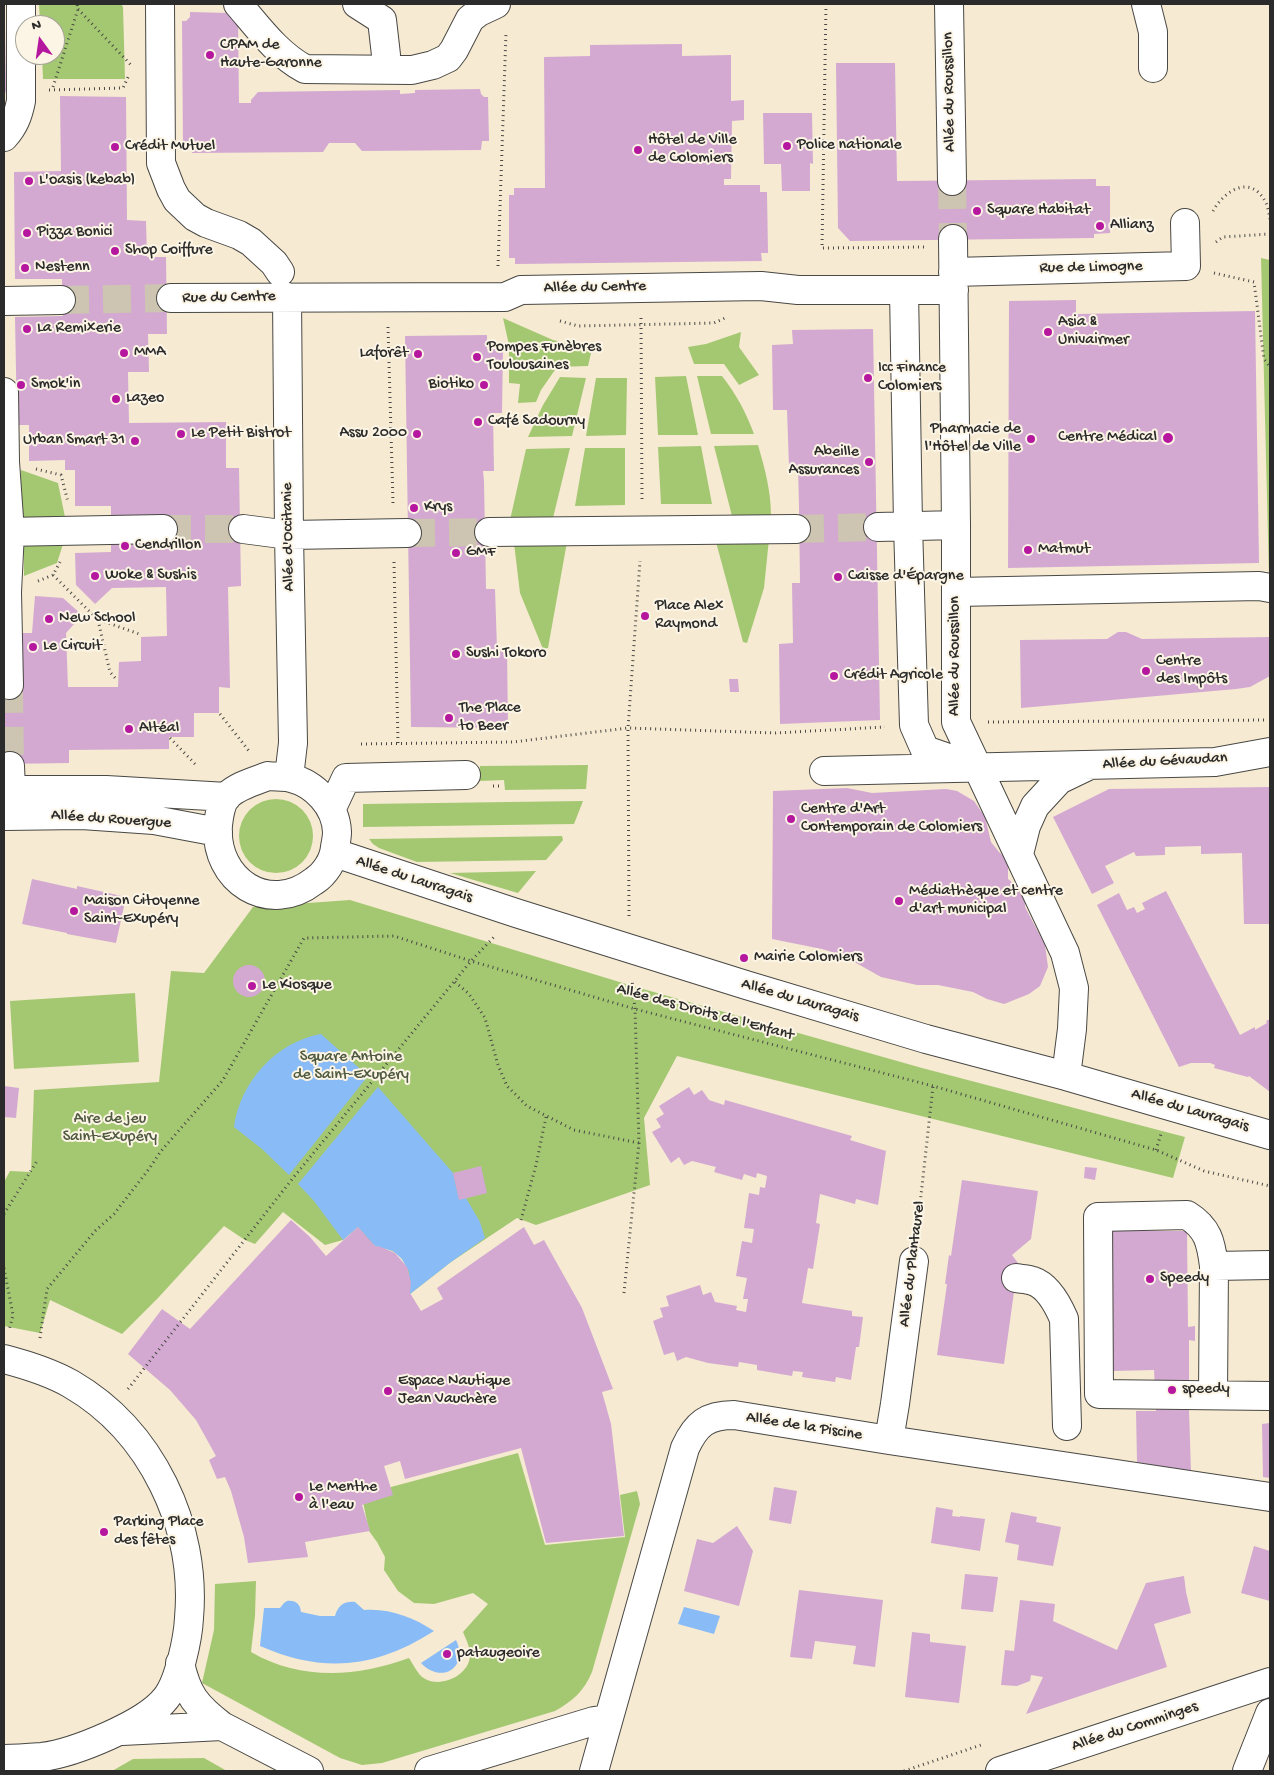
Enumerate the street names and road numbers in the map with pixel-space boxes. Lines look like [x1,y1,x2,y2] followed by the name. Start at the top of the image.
[939,32,961,152] street label: Allée du Roussillon
[1039,257,1143,279] street label: Rue de Limogne
[544,278,646,298] street label: Allée du Centre
[182,288,276,308] street label: Rue du Centre
[278,482,300,592] street label: Allée d'Occitanie
[946,596,966,716] street label: Allée du Roussillon
[1102,749,1228,775] street label: Allée du Gévaudan
[50,806,172,834] street label: Allée du Rouergue
[353,852,475,908] street label: Allée du Lauragais
[739,975,861,1027] street label: Allée du Lauragais
[614,980,796,1046] street label: Allée des Droits de l'Enfant
[1129,1085,1251,1137] street label: Allée du Lauragais
[896,1200,930,1328] street label: Allée du Plantaurel
[745,1408,863,1446] street label: Allée de la Piscine
[1070,1698,1200,1756] street label: Allée du Comminges

